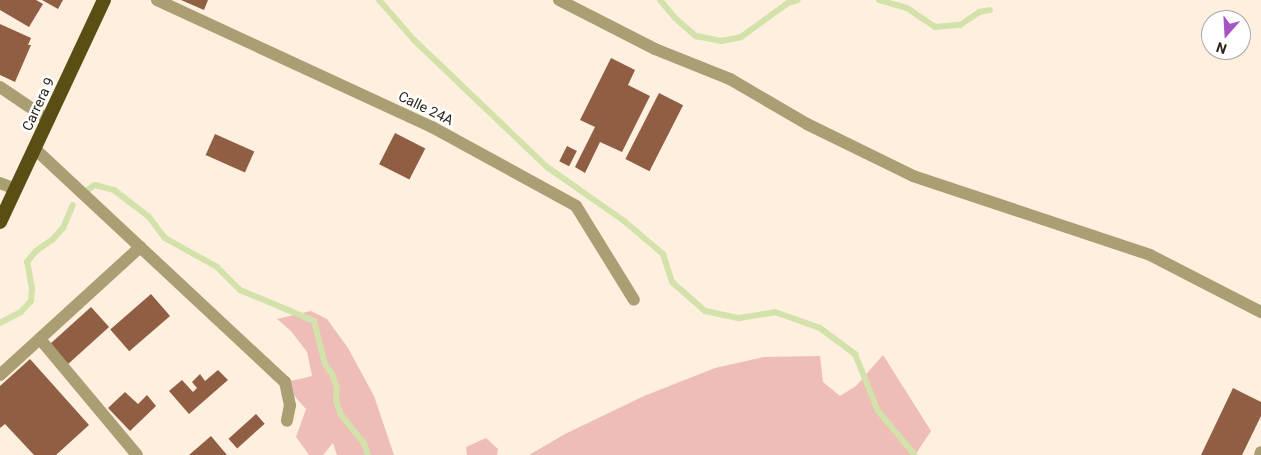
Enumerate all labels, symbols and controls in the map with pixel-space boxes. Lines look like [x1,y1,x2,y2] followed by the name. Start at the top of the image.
[1201,10,1251,60] north arrow
[1214,39,1229,57] text: N
[18,75,58,133] street label: Carrera 9
[396,87,456,129] street label: Calle 24A

